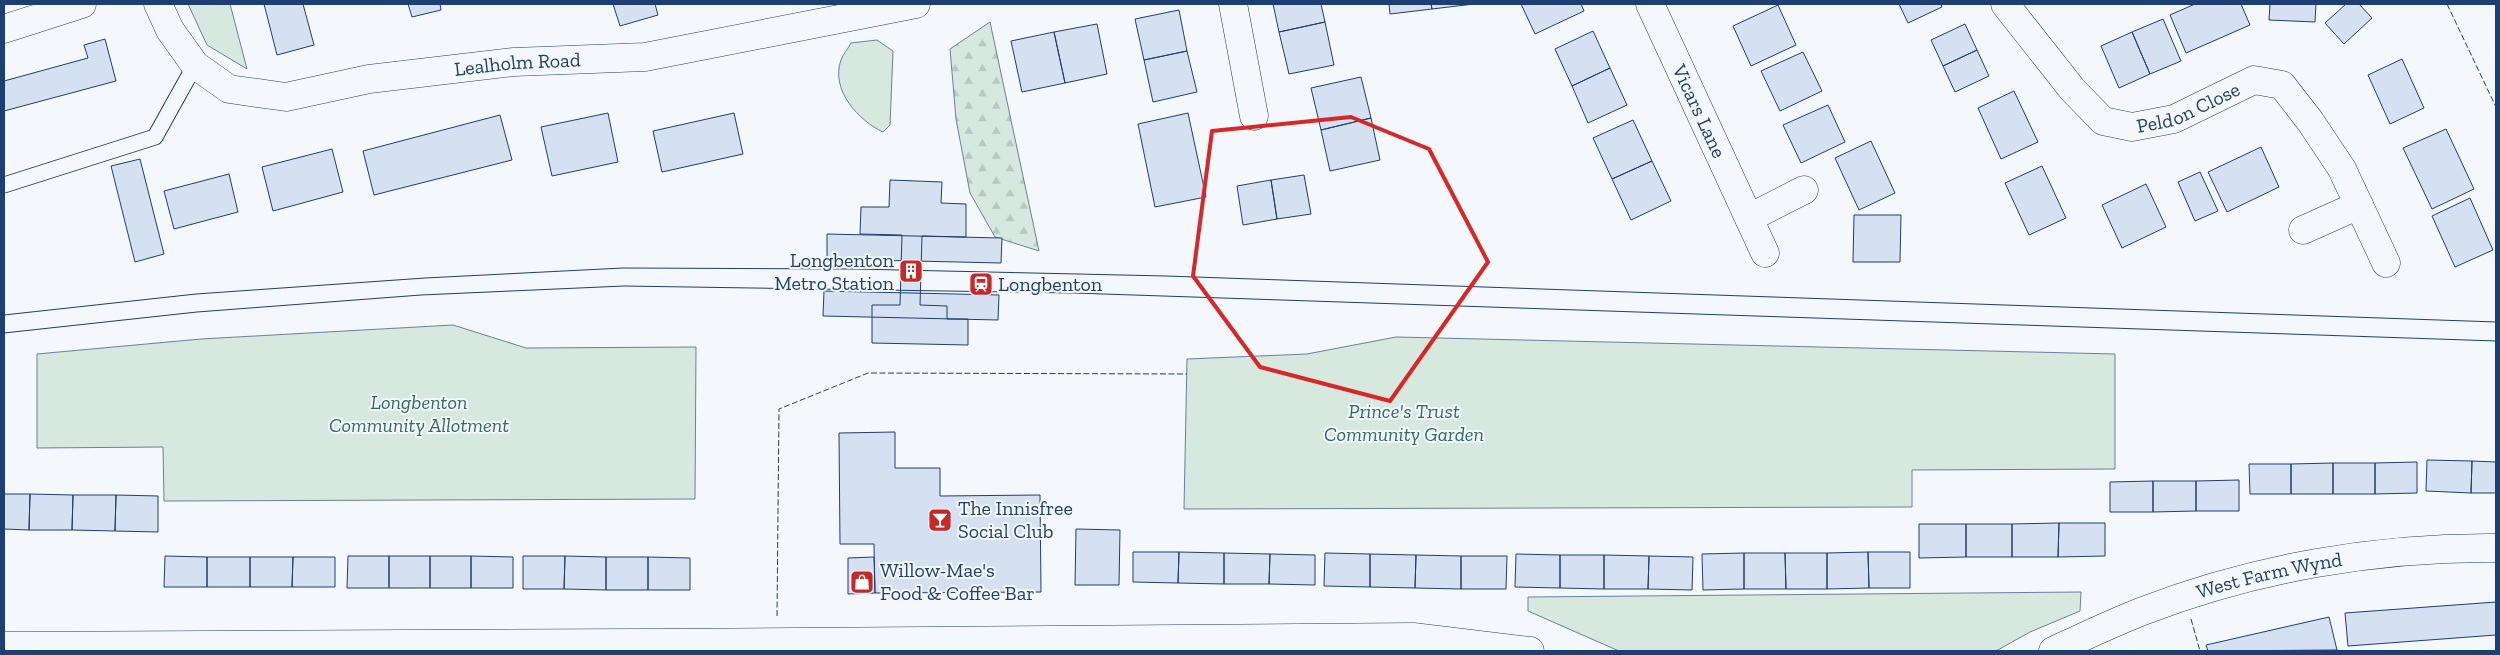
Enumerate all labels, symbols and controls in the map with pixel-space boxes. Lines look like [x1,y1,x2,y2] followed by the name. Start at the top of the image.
[453,47,581,81] street label: Lealholm Road
[1667,60,1731,162] street label: Vicars Lane
[2134,77,2244,138] street label: Peldon Close
[774,248,895,295] place label: Longbenton Metro Station
[898,258,924,284] building icon: Longbenton Metro Station
[968,271,994,297] station icon: Longbenton
[998,272,1103,296] place label: Longbenton
[329,390,509,437] park label: Longbenton Community Allotment
[1324,399,1484,446] park label: Prince's Trust Community Garden
[958,496,1073,543] place label: The Innisfree Social Club
[927,507,953,533] bar icon: The Innisfree Social Club
[2193,547,2344,604] street label: West Farm Wynd
[880,558,1035,605] place label: Willow-Mae's Food & Coffee Bar
[849,569,875,595] shop icon: Willow-Mae's Food & Coffee Bar

